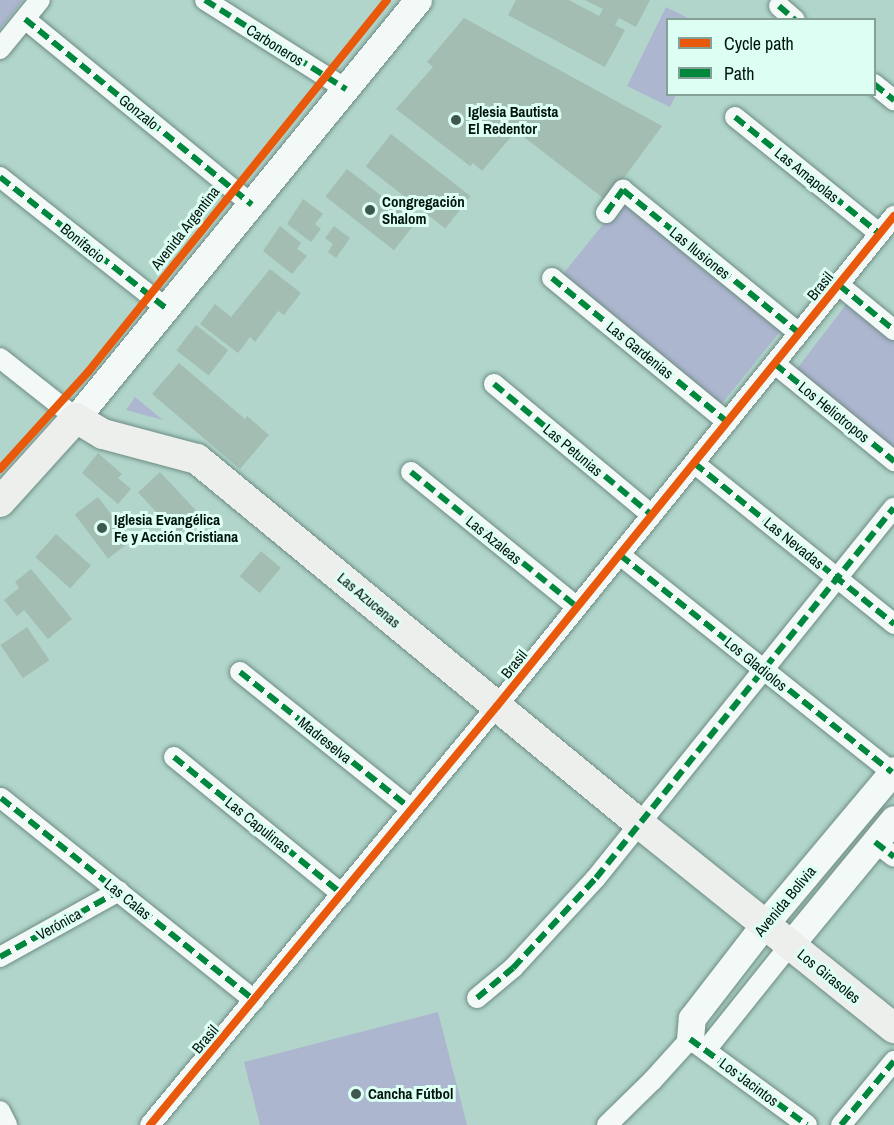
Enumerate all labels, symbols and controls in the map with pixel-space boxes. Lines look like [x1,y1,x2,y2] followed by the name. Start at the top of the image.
[666,18,876,96] legend
[243,20,307,70] street label: Carboneros
[724,31,794,56] text: Cycle path
[724,61,754,86] text: Path
[116,91,162,133] street label: Gonzalo
[468,102,558,137] place label: Iglesia Bautista El Redentor
[449,113,463,127] marker: Iglesia Bautista El Redentor
[771,143,843,207] street label: Las Amapolas
[147,182,223,274] street label: Avenida Argentina
[382,192,465,227] place label: Congregación Shalom
[363,203,377,217] marker: Congregación Shalom
[57,220,109,266] street label: Bonifacio
[666,223,734,283] street label: Las Ilusiones
[803,268,837,304] street label: Brasil
[603,318,677,382] street label: Las Gardenias
[795,378,873,446] street label: Los Heliotropos
[540,420,606,480] street label: Las Petunias
[114,510,238,545] place label: Iglesia Evangélica Fe y Acción Cristiana
[462,512,526,568] street label: Las Azaleas
[760,513,828,573] street label: Las Nevadas
[95,521,109,535] marker: Iglesia Evangélica Fe y Acción Cristiana
[334,568,404,632] street label: Las Azucenas
[721,633,791,695] street label: Los Gladiolos
[497,646,531,682] street label: Brasil
[295,713,355,767] street label: Madreselva
[222,793,294,857] street label: Las Capulinas
[750,862,820,940] street label: Avenida Bolivia
[101,875,155,923] street label: Las Calas
[33,904,85,944] street label: Verónica
[794,945,864,1007] street label: Los Girasoles
[188,1021,222,1057] street label: Brasil
[716,1054,782,1110] street label: Los Jacintos
[368,1085,453,1103] place label: Cancha Fútbol
[349,1087,363,1101] marker: Cancha Fútbol

